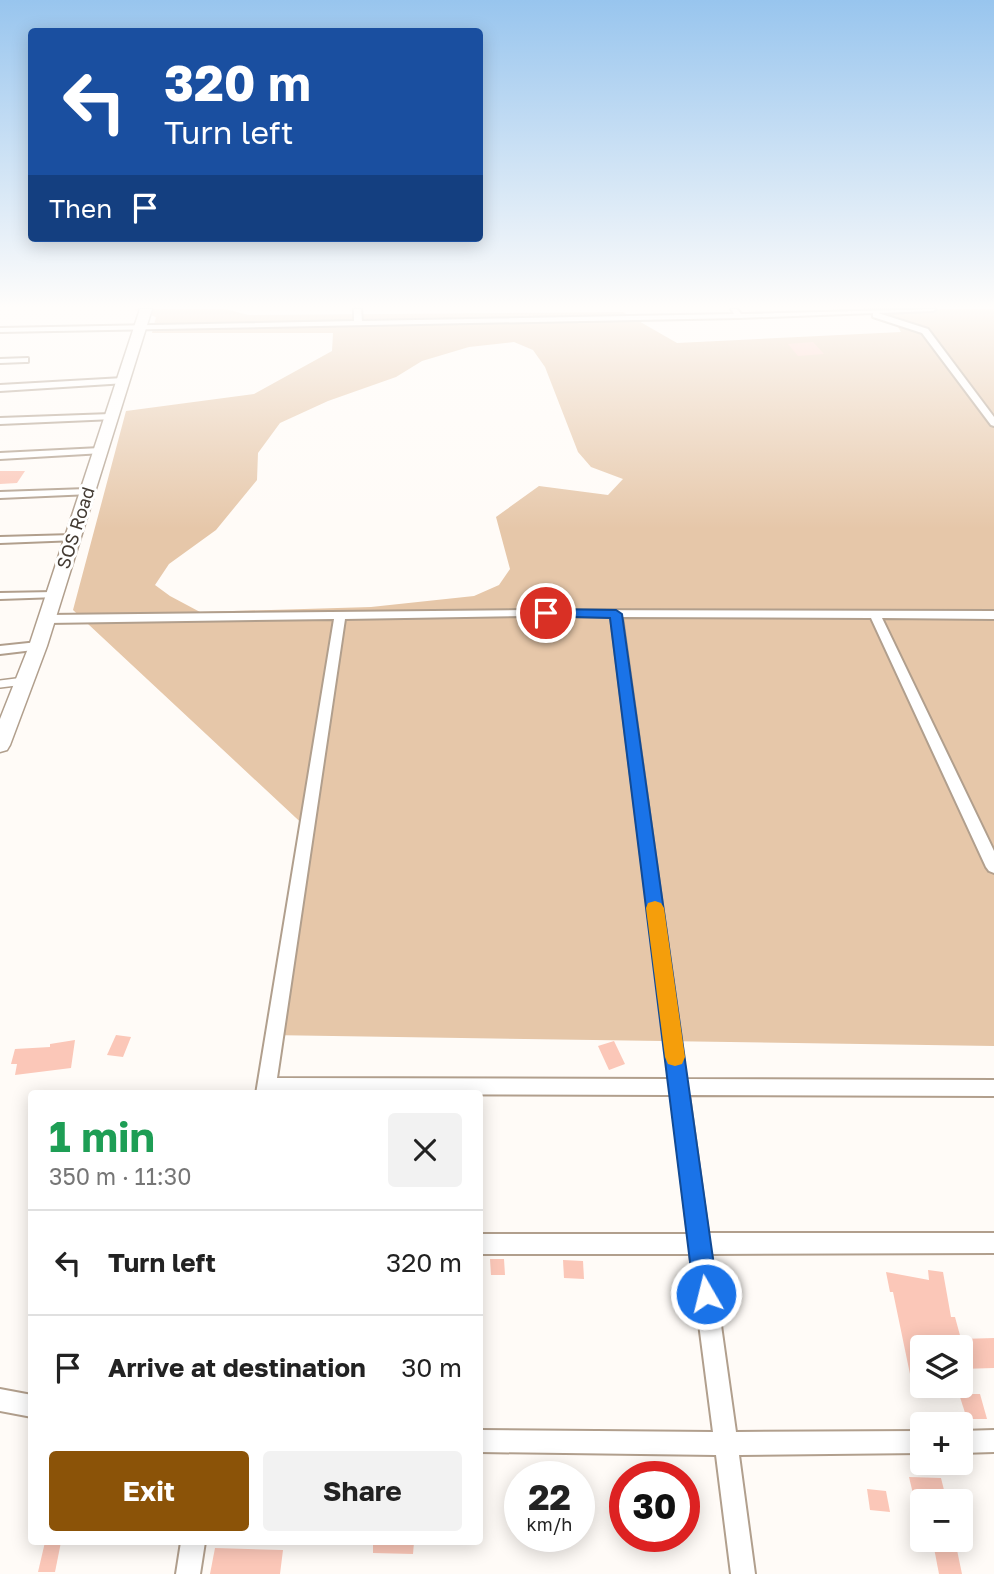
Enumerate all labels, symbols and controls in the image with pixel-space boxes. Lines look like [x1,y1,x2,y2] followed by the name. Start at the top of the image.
[164,53,311,112] text: 320 m
[49,56,140,147] icon: left
[164,113,293,151] text: Turn left
[126,189,164,227] icon: arrive
[49,193,112,224] text: Then
[51,484,99,571] street label: SOS Road
[516,583,576,643] pin
[527,594,565,632] icon: arrive
[49,1111,155,1161] text: 1 min
[388,1113,462,1187] button: close
[49,1162,192,1190] text: 350 m · 11:30
[49,1244,87,1282] icon: left
[108,1247,216,1278] text: Turn left
[386,1247,462,1278] text: 320 m
[669,1257,743,1331] position arrow
[910,1335,973,1552] map controls
[910,1335,973,1398] button: layers
[49,1349,87,1387] icon: arrive
[108,1352,366,1383] text: Arrive at destination
[401,1352,462,1383] text: 30 m
[910,1412,973,1475] button: +
[49,1451,249,1531] button: Exit
[263,1451,462,1531] button: Share
[609,1461,700,1552] speed limit sign: 30
[528,1476,571,1518] text: 22
[910,1489,973,1552] button: −
[527,1513,572,1535] text: km/h

